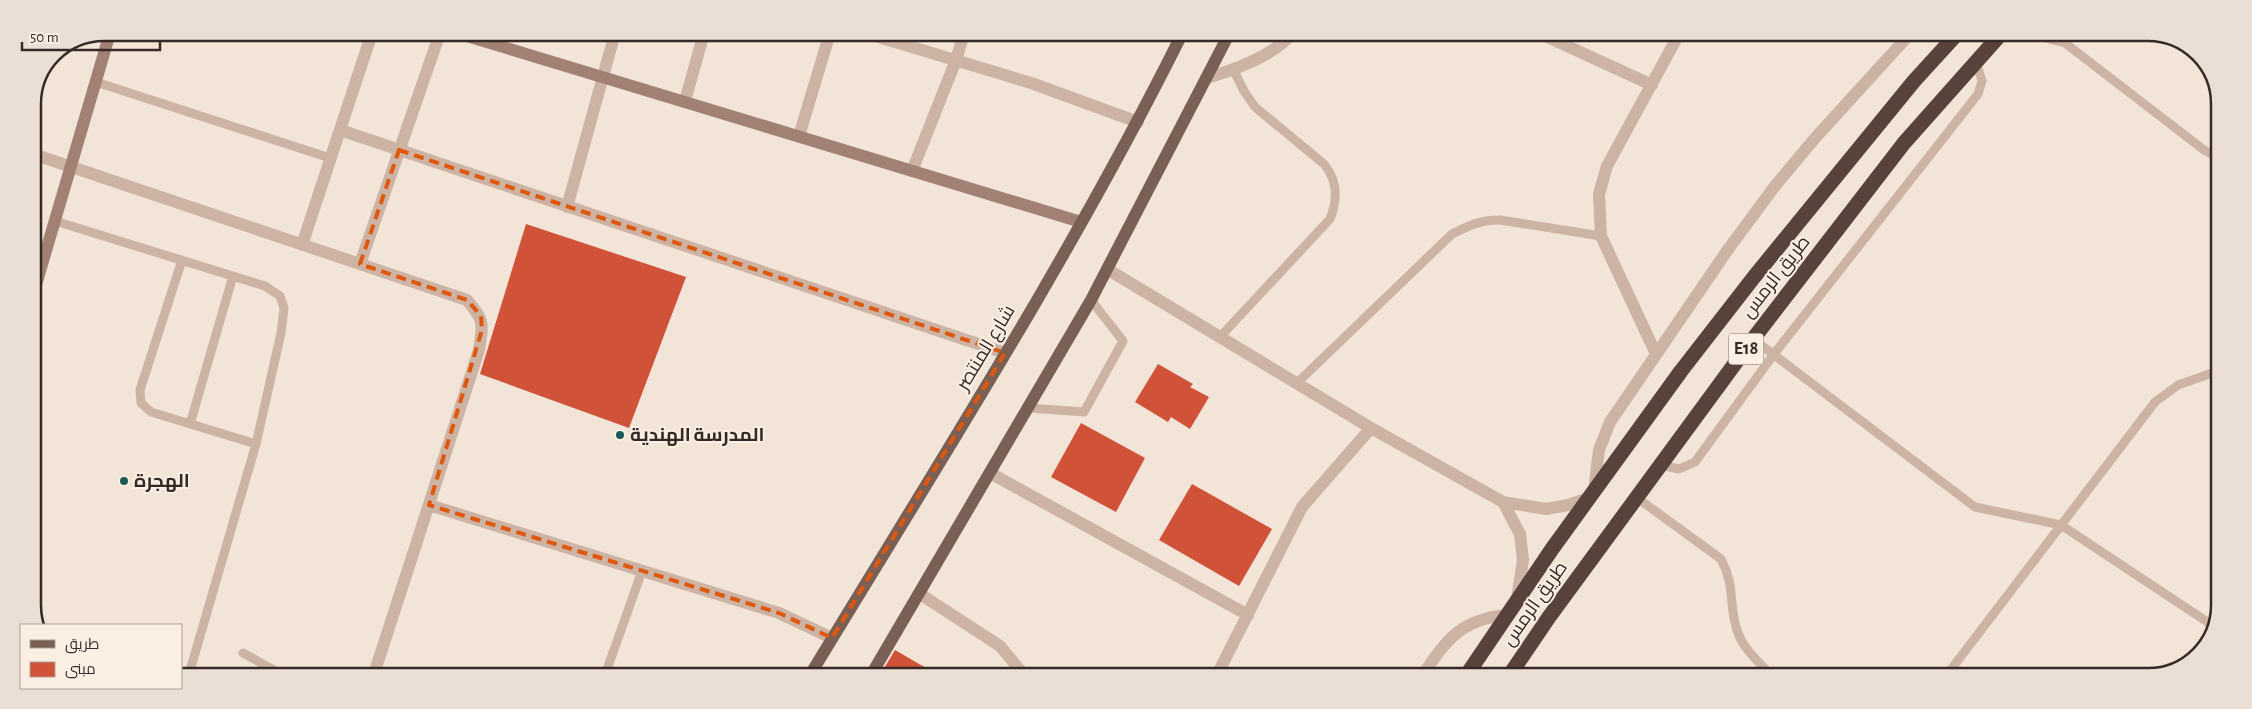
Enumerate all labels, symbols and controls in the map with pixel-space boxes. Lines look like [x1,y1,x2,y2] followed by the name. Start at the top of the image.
[22,20,160,52] scale bar
[30,30,59,45] text: 50 m
[1738,232,1815,323] street label: طريق الرمس
[952,302,1021,396] street label: شارع المنتصر
[1728,334,1764,364] road number: E18
[630,426,764,446] place label: المدرسة الهندية
[614,429,626,441] marker: المدرسة الهندية
[134,472,190,492] place label: الهجرة
[118,475,130,487] marker: الهجرة
[1499,558,1573,651] street label: طريق الرمس
[20,624,182,689] legend
[65,637,99,654] text: طريق
[65,662,96,679] text: مبنى

